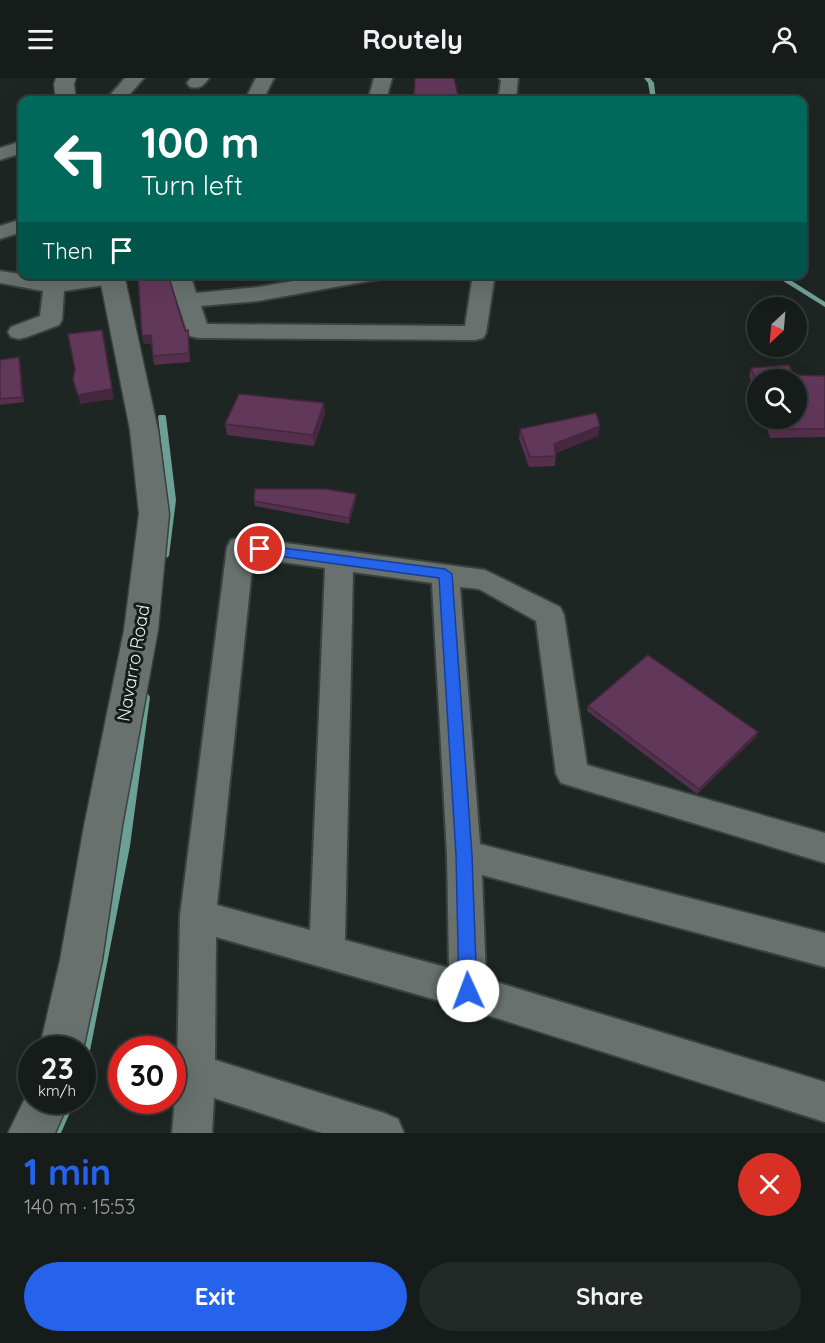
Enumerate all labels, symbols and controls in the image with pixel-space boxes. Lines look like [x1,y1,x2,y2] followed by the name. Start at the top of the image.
[362,22,463,56] text: Routely
[24,23,57,56] icon: menu
[768,23,801,56] icon: person
[141,116,259,169] text: 100 m
[42,120,120,198] icon: left
[141,168,243,202] text: Turn left
[105,234,138,267] icon: arrive
[42,237,93,265] text: Then
[747,297,807,357] north arrow
[747,297,807,429] map controls
[747,369,807,429] button: search
[234,523,285,574] pin
[243,532,276,565] icon: arrive
[111,603,155,723] street label: Navarro Road
[436,959,500,1023] position arrow
[108,1036,186,1114] speed limit sign: 30
[40,1049,74,1087] text: 23
[38,1081,76,1100] text: km/h
[24,1149,111,1194] text: 1 min
[738,1153,801,1216] button: close
[24,1194,135,1219] text: 140 m · 15:53
[24,1262,407,1331] button: Exit
[419,1262,801,1331] button: Share

